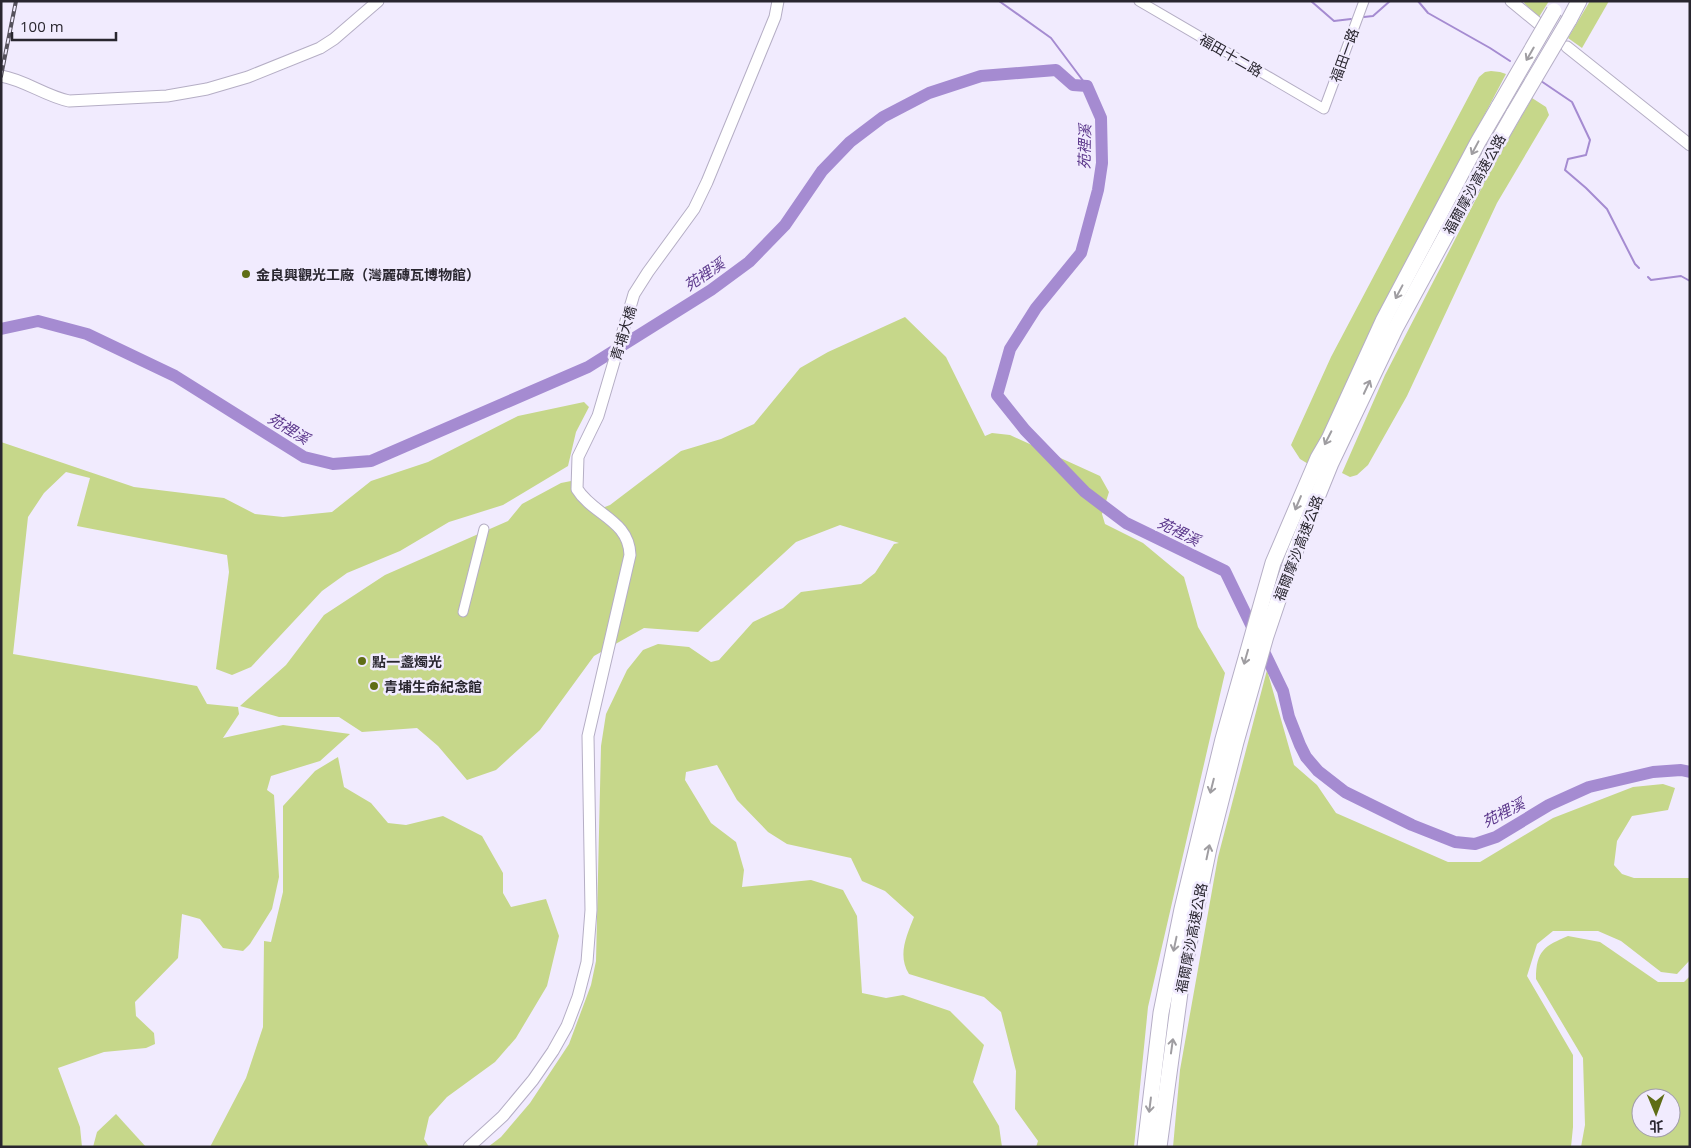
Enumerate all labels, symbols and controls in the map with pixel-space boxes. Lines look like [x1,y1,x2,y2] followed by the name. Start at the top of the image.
[12,10,116,42] scale bar
[20,16,64,36] text: 100 m
[1325,25,1363,85] street label: 福田一路
[1196,29,1266,81] street label: 福田十二路
[1524,46,1534,60] one-way arrow
[1074,122,1094,170] water label: 苑裡溪
[1439,130,1509,238] street label: 福爾摩沙高速公路
[1470,141,1480,156] one-way arrow
[680,252,730,295] water label: 苑裡溪
[256,265,480,284] place label: 金良興觀光工廠（灣麗磚瓦博物館）
[240,268,252,280] marker: 金良興觀光工廠（灣麗磚瓦博物館）
[1394,284,1403,299] one-way arrow
[606,303,640,363] street label: 青埔大橋
[1363,380,1373,395] one-way arrow
[265,408,315,449] water label: 苑裡溪
[1323,430,1332,445] one-way arrow
[1269,492,1327,604] street label: 福爾摩沙高速公路
[1293,495,1303,510] one-way arrow
[1154,512,1205,551] water label: 苑裡溪
[1241,648,1251,664] one-way arrow
[372,652,442,671] place label: 點一盞燭光
[356,655,368,667] marker: 點一盞燭光
[384,677,482,696] place label: 青埔生命紀念館
[368,680,380,692] marker: 青埔生命紀念館
[1207,778,1216,794] one-way arrow
[1478,792,1529,831] water label: 苑裡溪
[1204,845,1214,861] one-way arrow
[1171,881,1211,995] street label: 福爾摩沙高速公路
[1170,936,1179,952] one-way arrow
[1168,1039,1178,1055] one-way arrow
[1631,1088,1681,1138] north arrow
[1145,1096,1155,1112] one-way arrow
[1649,1117,1663,1136] text: 北

